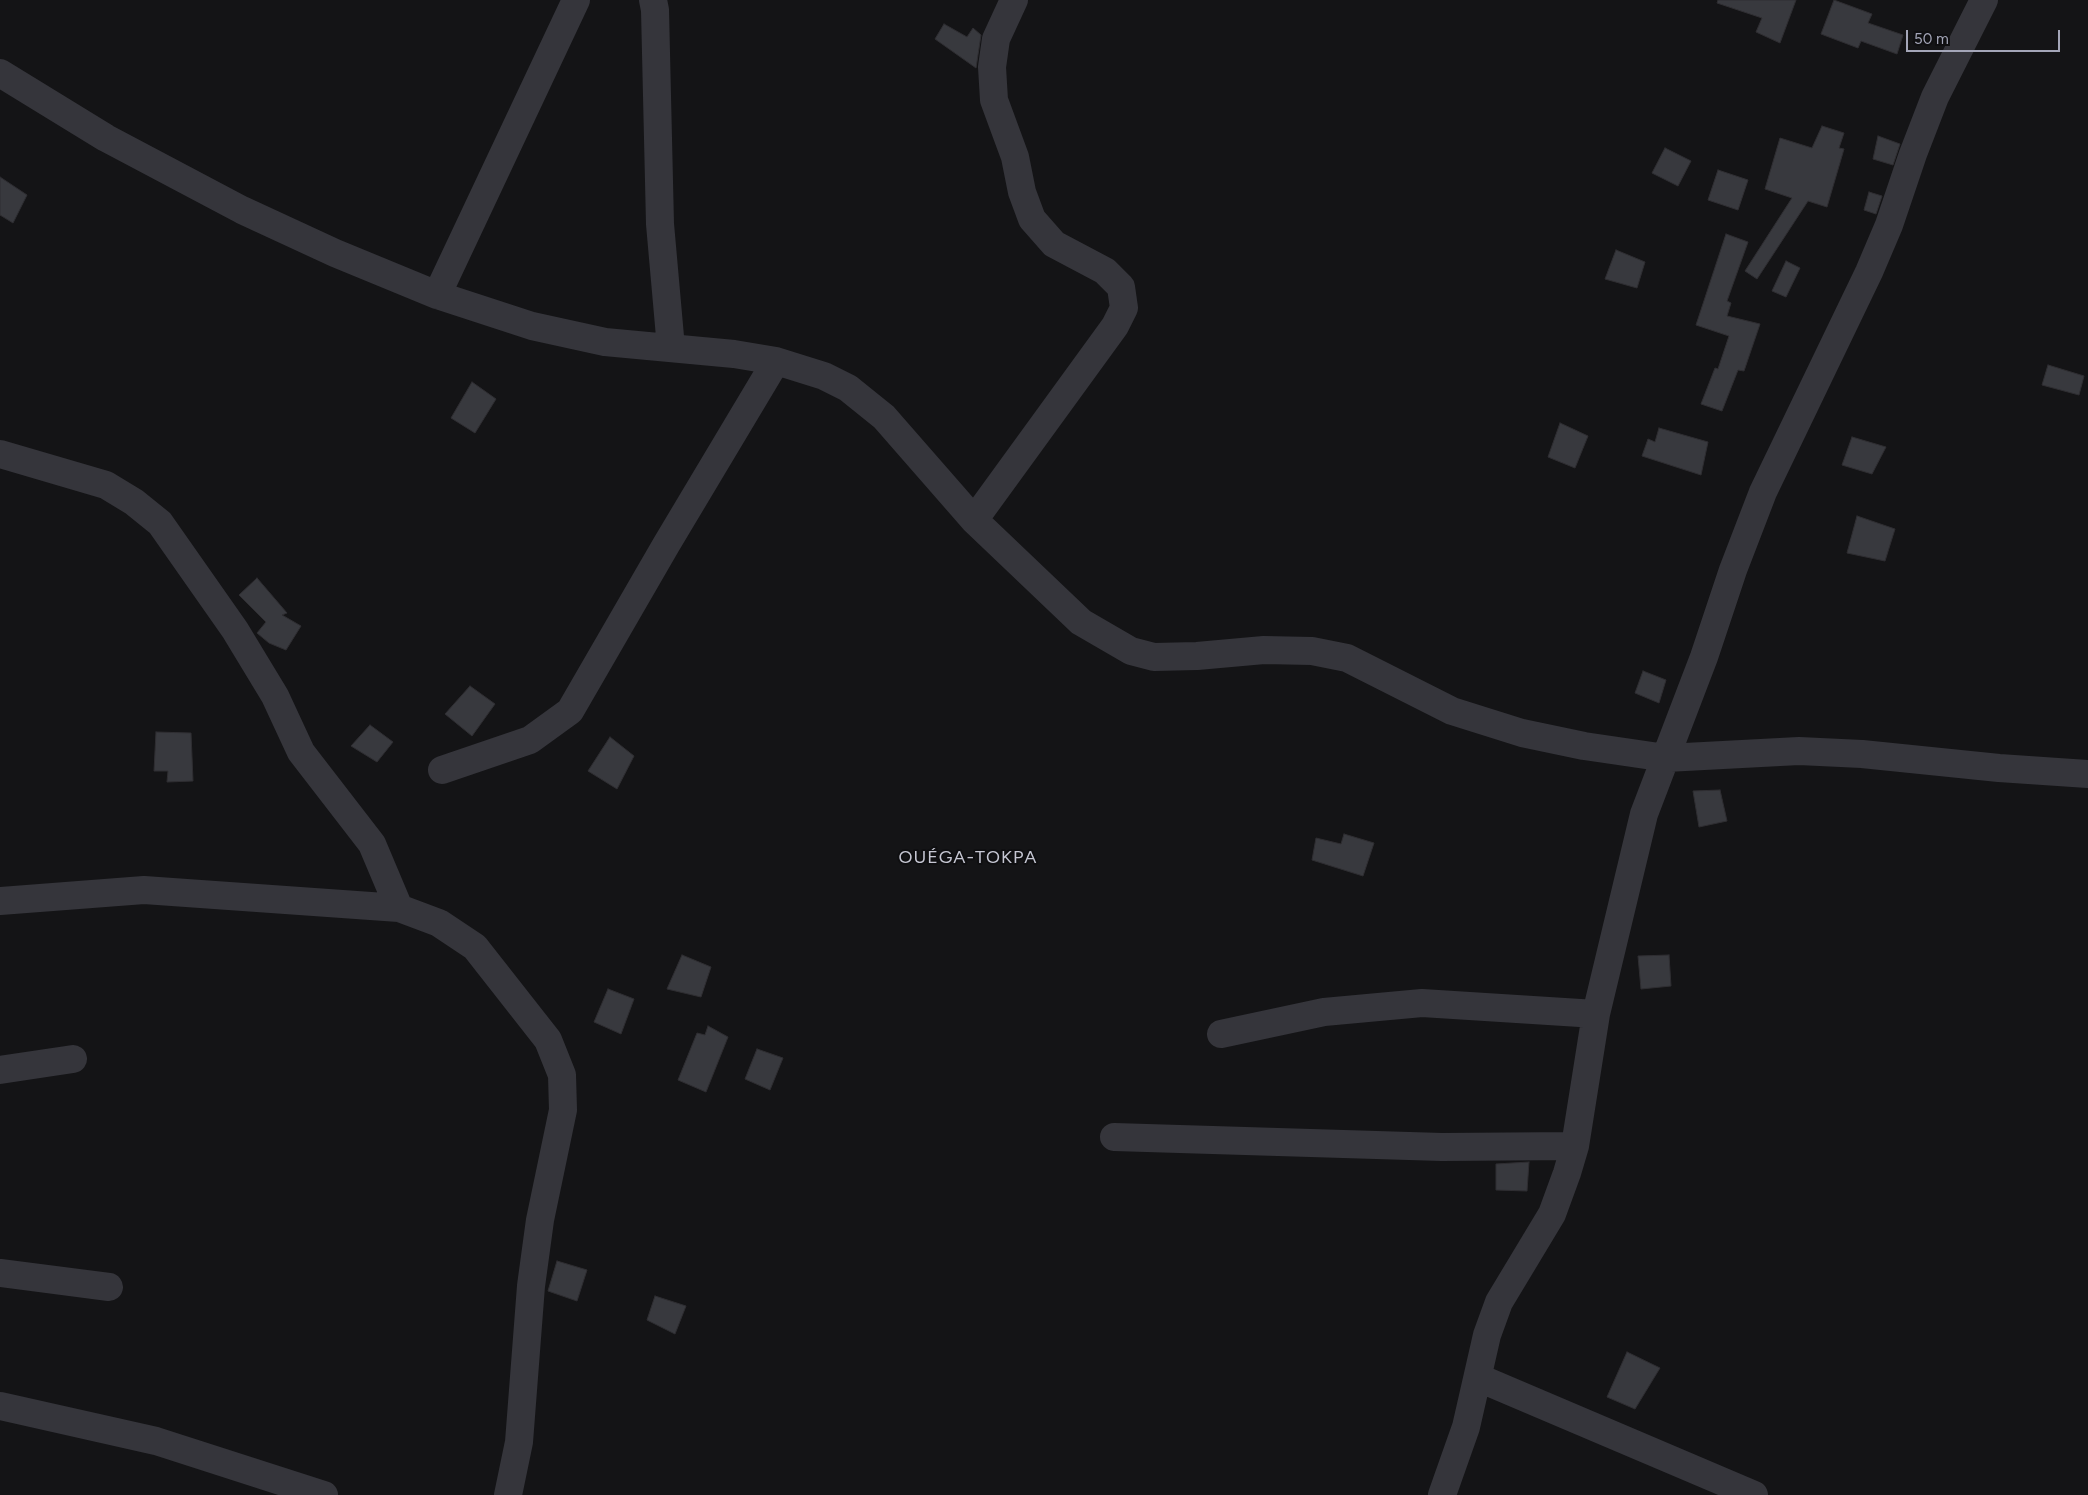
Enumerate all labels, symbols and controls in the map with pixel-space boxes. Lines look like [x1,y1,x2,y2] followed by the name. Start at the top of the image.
[1908,20,2062,52] scale bar
[1914,30,1949,48] text: 50 m
[897,847,1039,869] district label: OUÉGA-TOKPA

